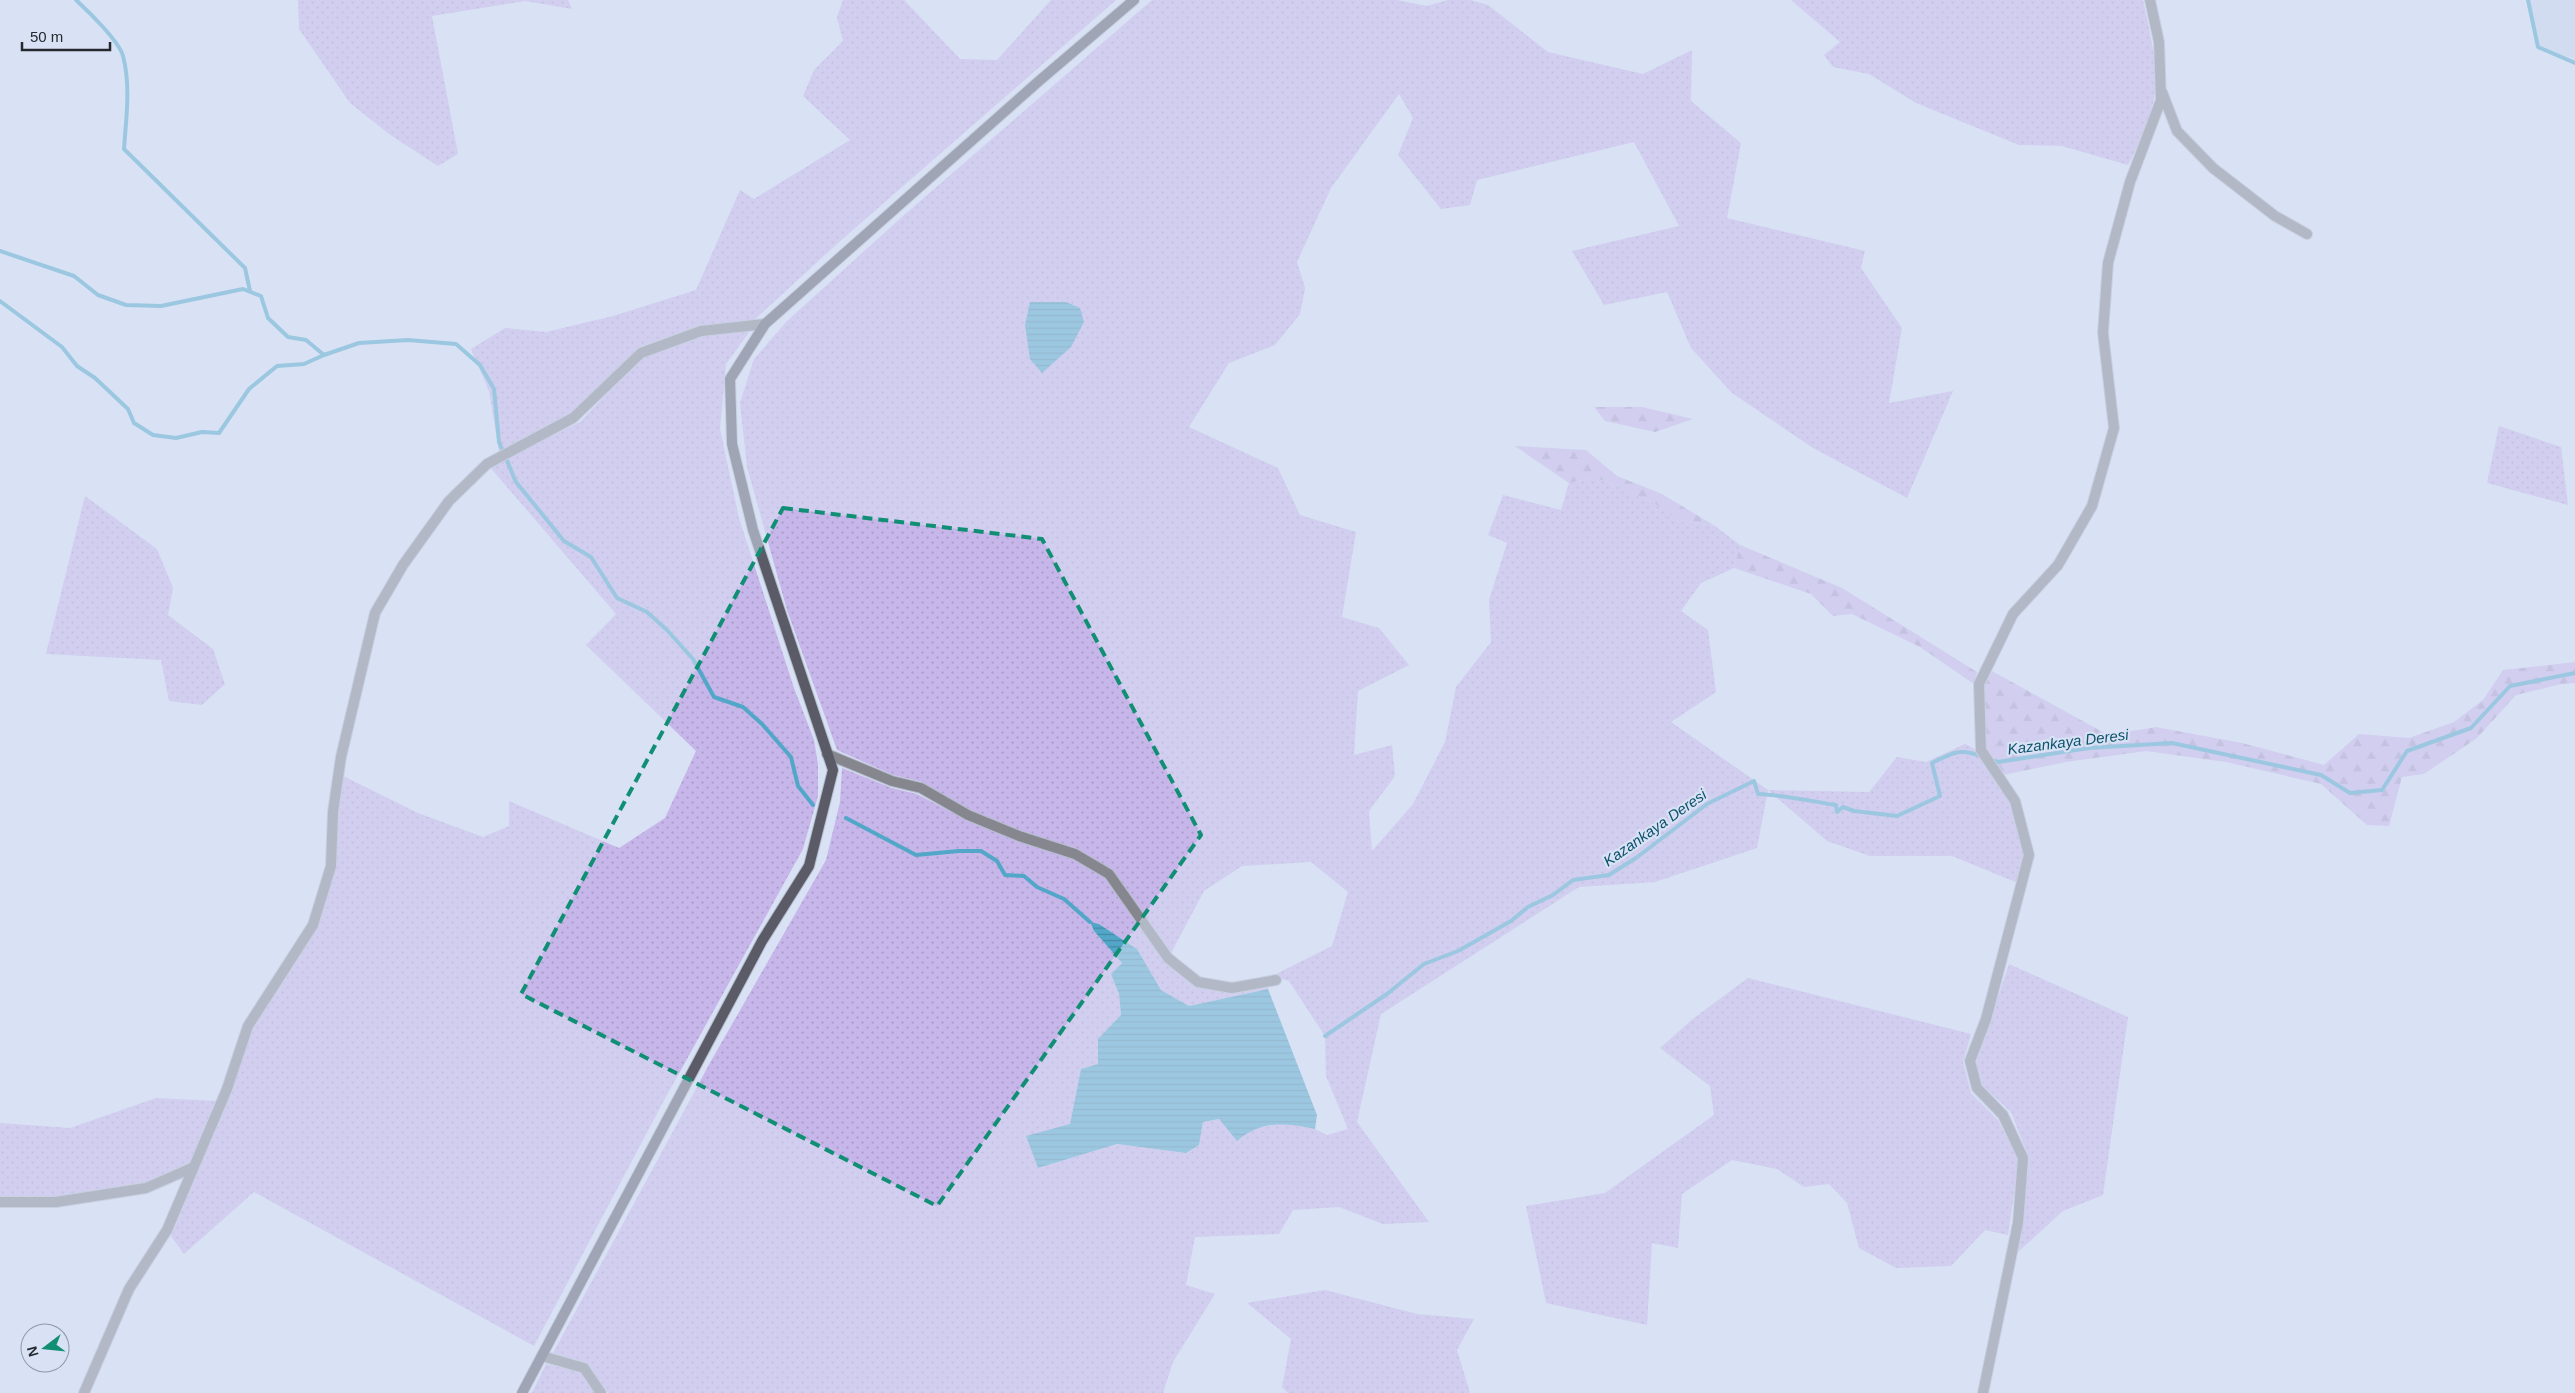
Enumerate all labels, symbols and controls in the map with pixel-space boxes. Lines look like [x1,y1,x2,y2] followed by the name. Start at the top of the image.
[22,20,110,52] scale bar
[30,28,63,45] text: 50 m
[2006,726,2130,757] water label: Kazankaya Deresi
[1600,785,1710,869] water label: Kazankaya Deresi
[20,1323,70,1373] north arrow
[23,1345,42,1359] text: N

